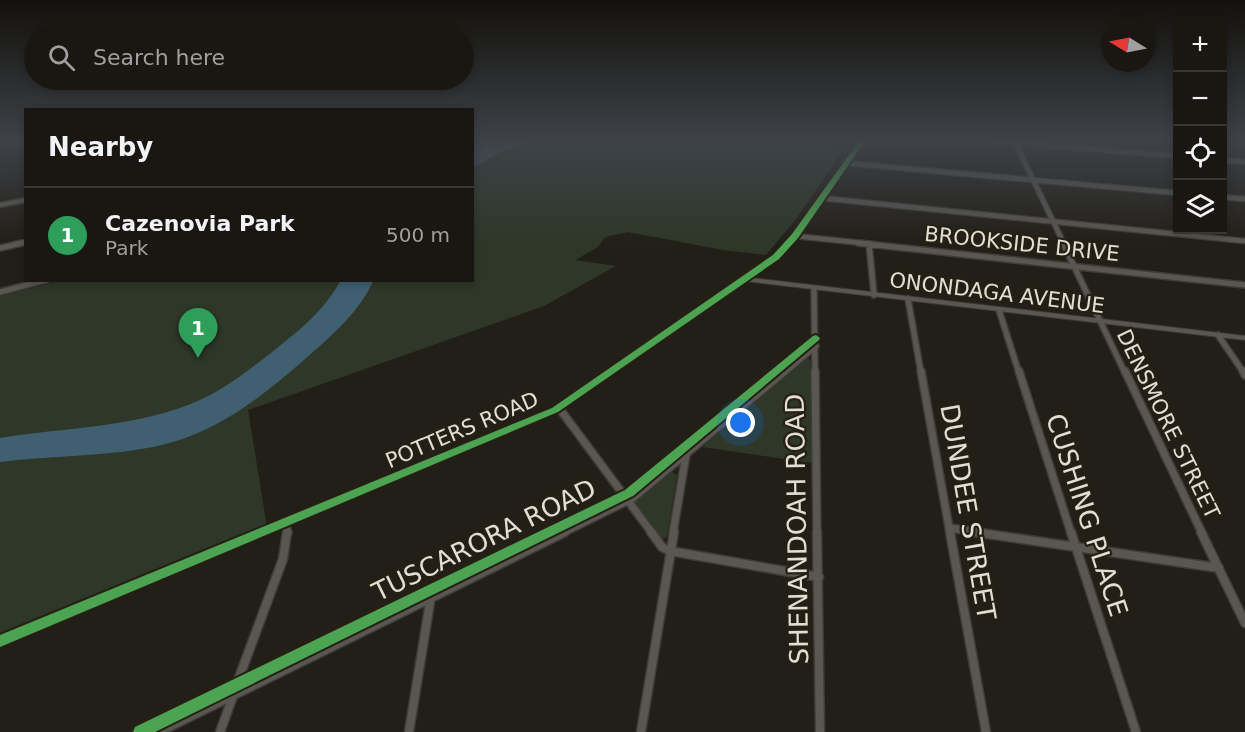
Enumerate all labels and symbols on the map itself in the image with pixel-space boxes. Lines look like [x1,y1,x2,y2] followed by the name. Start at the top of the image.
[1101,18,1155,72] north arrow
[923,222,1121,266] street label: BROOKSIDE DRIVE
[888,268,1106,318] street label: ONONDAGA AVENUE
[178,308,218,358] pin: 1
[1112,325,1224,523] street label: DENSMORE STREET
[382,387,542,473] street label: POTTERS ROAD
[780,393,814,665] street label: SHENANDOAH ROAD
[934,402,1002,622] street label: DUNDEE STREET
[726,408,755,437] your location
[1040,410,1134,620] street label: CUSHING PLACE
[366,473,601,608] street label: TUSCARORA ROAD

